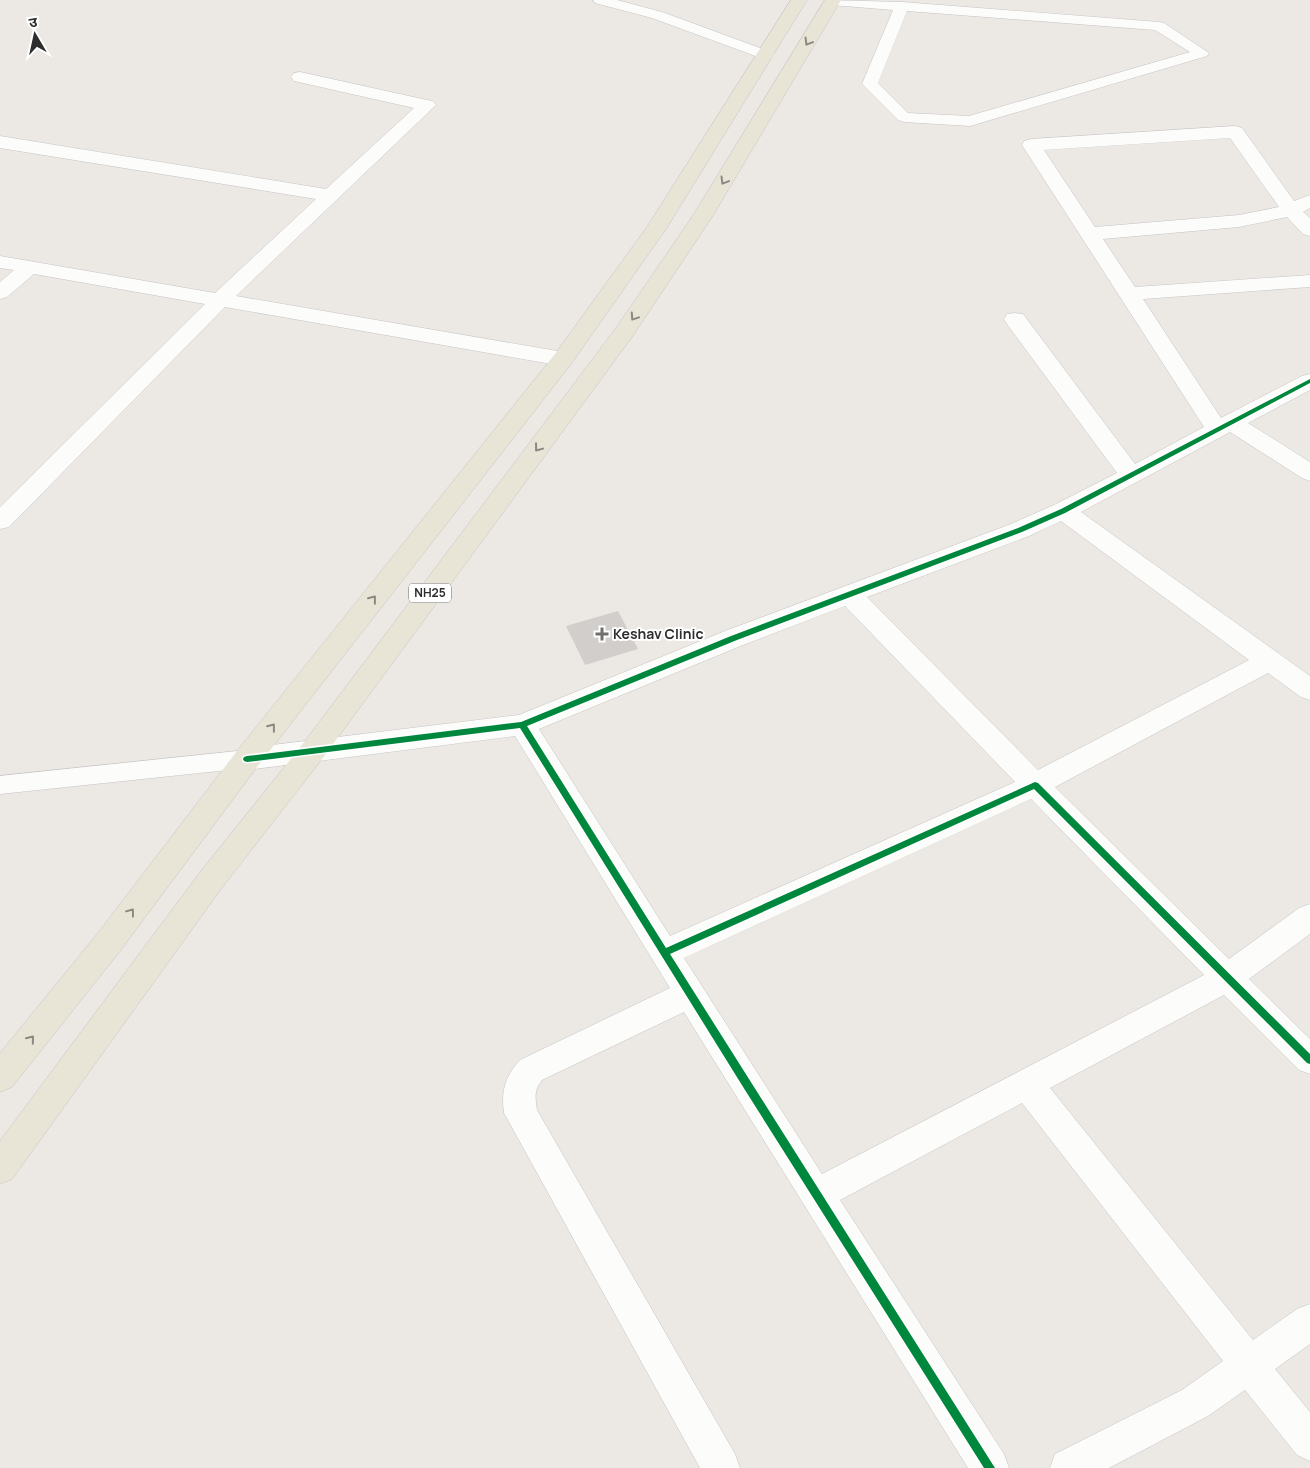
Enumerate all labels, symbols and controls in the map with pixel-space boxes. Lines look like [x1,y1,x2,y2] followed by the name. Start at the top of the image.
[10,10,60,60] north arrow
[27,12,39,32] text: उ
[804,37,814,46] one-way arrow
[721,176,730,185] one-way arrow
[631,311,640,320] one-way arrow
[535,442,544,451] one-way arrow
[409,584,451,602] road number: NH25
[367,596,375,605] one-way arrow
[613,624,704,643] place label: Keshav Clinic
[595,627,609,641] marker: Keshav Clinic
[267,724,275,733] one-way arrow
[126,909,134,918] one-way arrow
[25,1036,33,1045] one-way arrow

